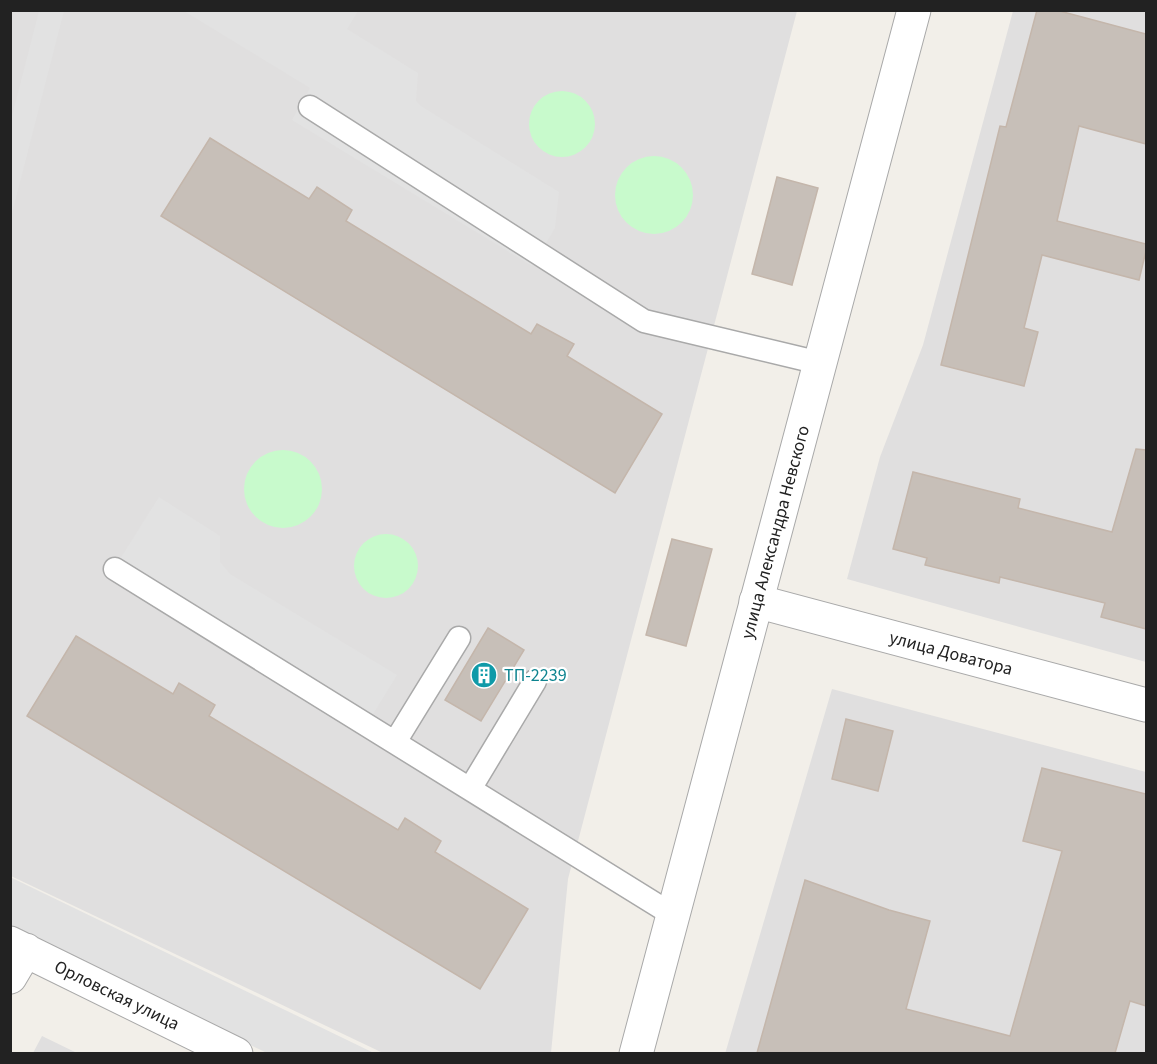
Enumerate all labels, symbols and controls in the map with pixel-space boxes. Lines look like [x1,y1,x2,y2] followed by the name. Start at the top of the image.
[735,423,816,642] street label: улица Александра Невского
[886,625,1015,682] street label: улица Доватора
[469,660,499,690] building icon: ТП-2239
[504,663,567,688] place label: ТП-2239
[50,954,184,1037] street label: Орловская улица

